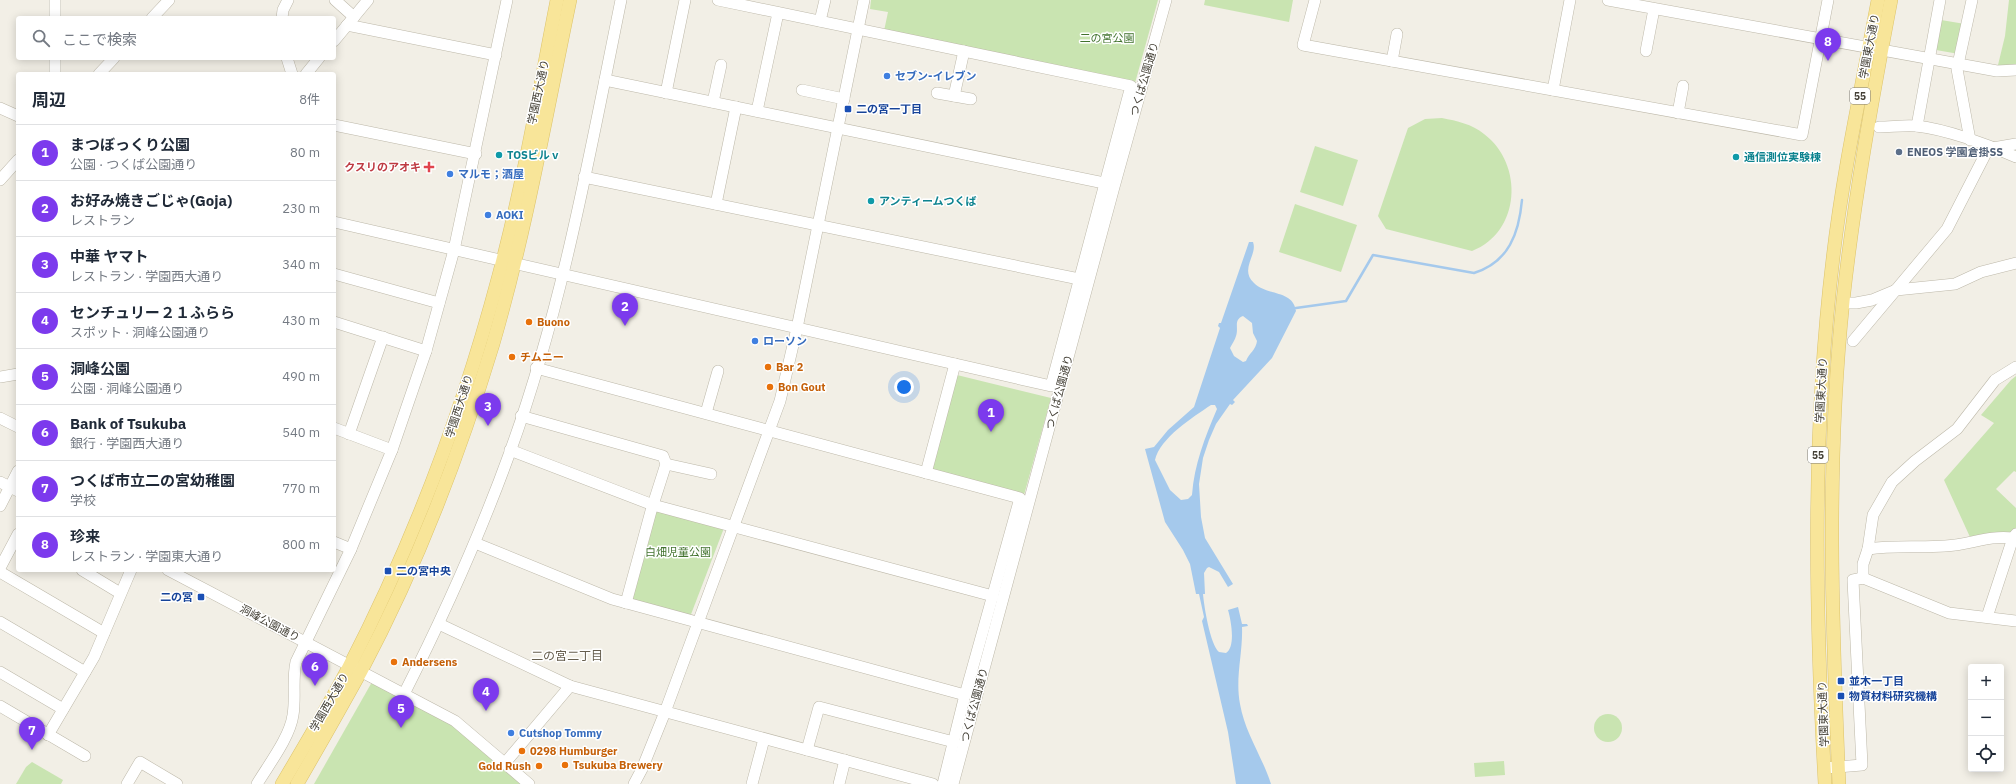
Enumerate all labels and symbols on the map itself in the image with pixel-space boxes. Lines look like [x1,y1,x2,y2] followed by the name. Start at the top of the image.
[1856,12,1882,80] street label: 学園東大通り
[1815,28,1841,61] pin: 8
[1080,31,1135,45] park label: 二の宮公園
[1127,40,1161,118] street label: つくば公園通り
[524,58,552,126] street label: 学園西大通り
[895,69,976,83] place label: セブン-イレブン
[882,71,892,81] marker: セブン-イレブン
[1850,88,1870,104] road number: 55
[856,102,922,116] place label: 二の宮一丁目
[843,104,853,114] marker: 二の宮一丁目
[1907,145,2003,159] place label: ENEOS 学園倉掛SS
[1894,147,1904,157] marker: ENEOS 学園倉掛SS
[507,148,561,162] place label: TOSビルⅴ
[494,150,504,160] marker: TOSビルⅴ
[1744,150,1821,164] place label: 通信測位実験棟
[1731,152,1741,162] marker: 通信測位実験棟
[344,160,421,174] place label: クスリのアオキ
[424,162,434,172] marker: クスリのアオキ
[458,167,524,181] place label: マルモ；酒屋
[445,169,455,179] marker: マルモ；酒屋
[879,194,977,208] place label: アンティームつくば
[866,196,876,206] marker: アンティームつくば
[496,208,524,222] place label: AOKI
[483,210,493,220] marker: AOKI
[612,293,638,326] pin: 2
[537,315,570,329] place label: Buono
[524,317,534,327] marker: Buono
[763,334,807,348] place label: ローソン
[750,336,760,346] marker: ローソン
[520,350,564,364] place label: チムニー
[507,352,517,362] marker: チムニー
[1042,353,1076,431] street label: つくば公園通り
[1812,357,1830,423] street label: 学園東大通り
[776,360,804,374] place label: Bar 2
[763,362,773,372] marker: Bar 2
[442,372,476,440] street label: 学園西大通り
[894,377,914,397] your location
[778,380,826,394] place label: Bon Gout
[765,382,775,392] marker: Bon Gout
[475,393,501,426] pin: 3
[978,399,1004,432] pin: 1
[1808,447,1828,463] road number: 55
[645,545,711,559] park label: 白畑児童公園
[396,564,451,578] place label: 二の宮中央
[383,566,393,576] marker: 二の宮中央
[160,590,193,604] place label: 二の宮
[196,592,206,602] marker: 二の宮
[238,601,302,645] street label: 洞峰公園通り
[531,648,603,663] district label: 二の宮二丁目
[302,653,328,686] pin: 6
[402,655,458,669] place label: Andersens
[389,657,399,667] marker: Andersens
[957,666,991,744] street label: つくば公園通り
[306,670,352,734] street label: 学園西大通り
[1849,674,1904,688] place label: 並木一丁目
[1836,676,1846,686] marker: 並木一丁目
[473,678,499,711] pin: 4
[1815,681,1831,747] street label: 学園東大通り
[1849,689,1937,703] place label: 物質材料研究機構
[1836,691,1846,701] marker: 物質材料研究機構
[388,695,414,728] pin: 5
[19,717,45,750] pin: 7
[519,726,602,740] place label: Cutshop Tommy
[506,728,516,738] marker: Cutshop Tommy
[530,744,618,758] place label: 0298 Humburger
[517,746,527,756] marker: 0298 Humburger
[573,758,663,772] place label: Tsukuba Brewery
[478,759,531,773] place label: Gold Rush
[560,760,570,770] marker: Tsukuba Brewery
[534,761,544,771] marker: Gold Rush

